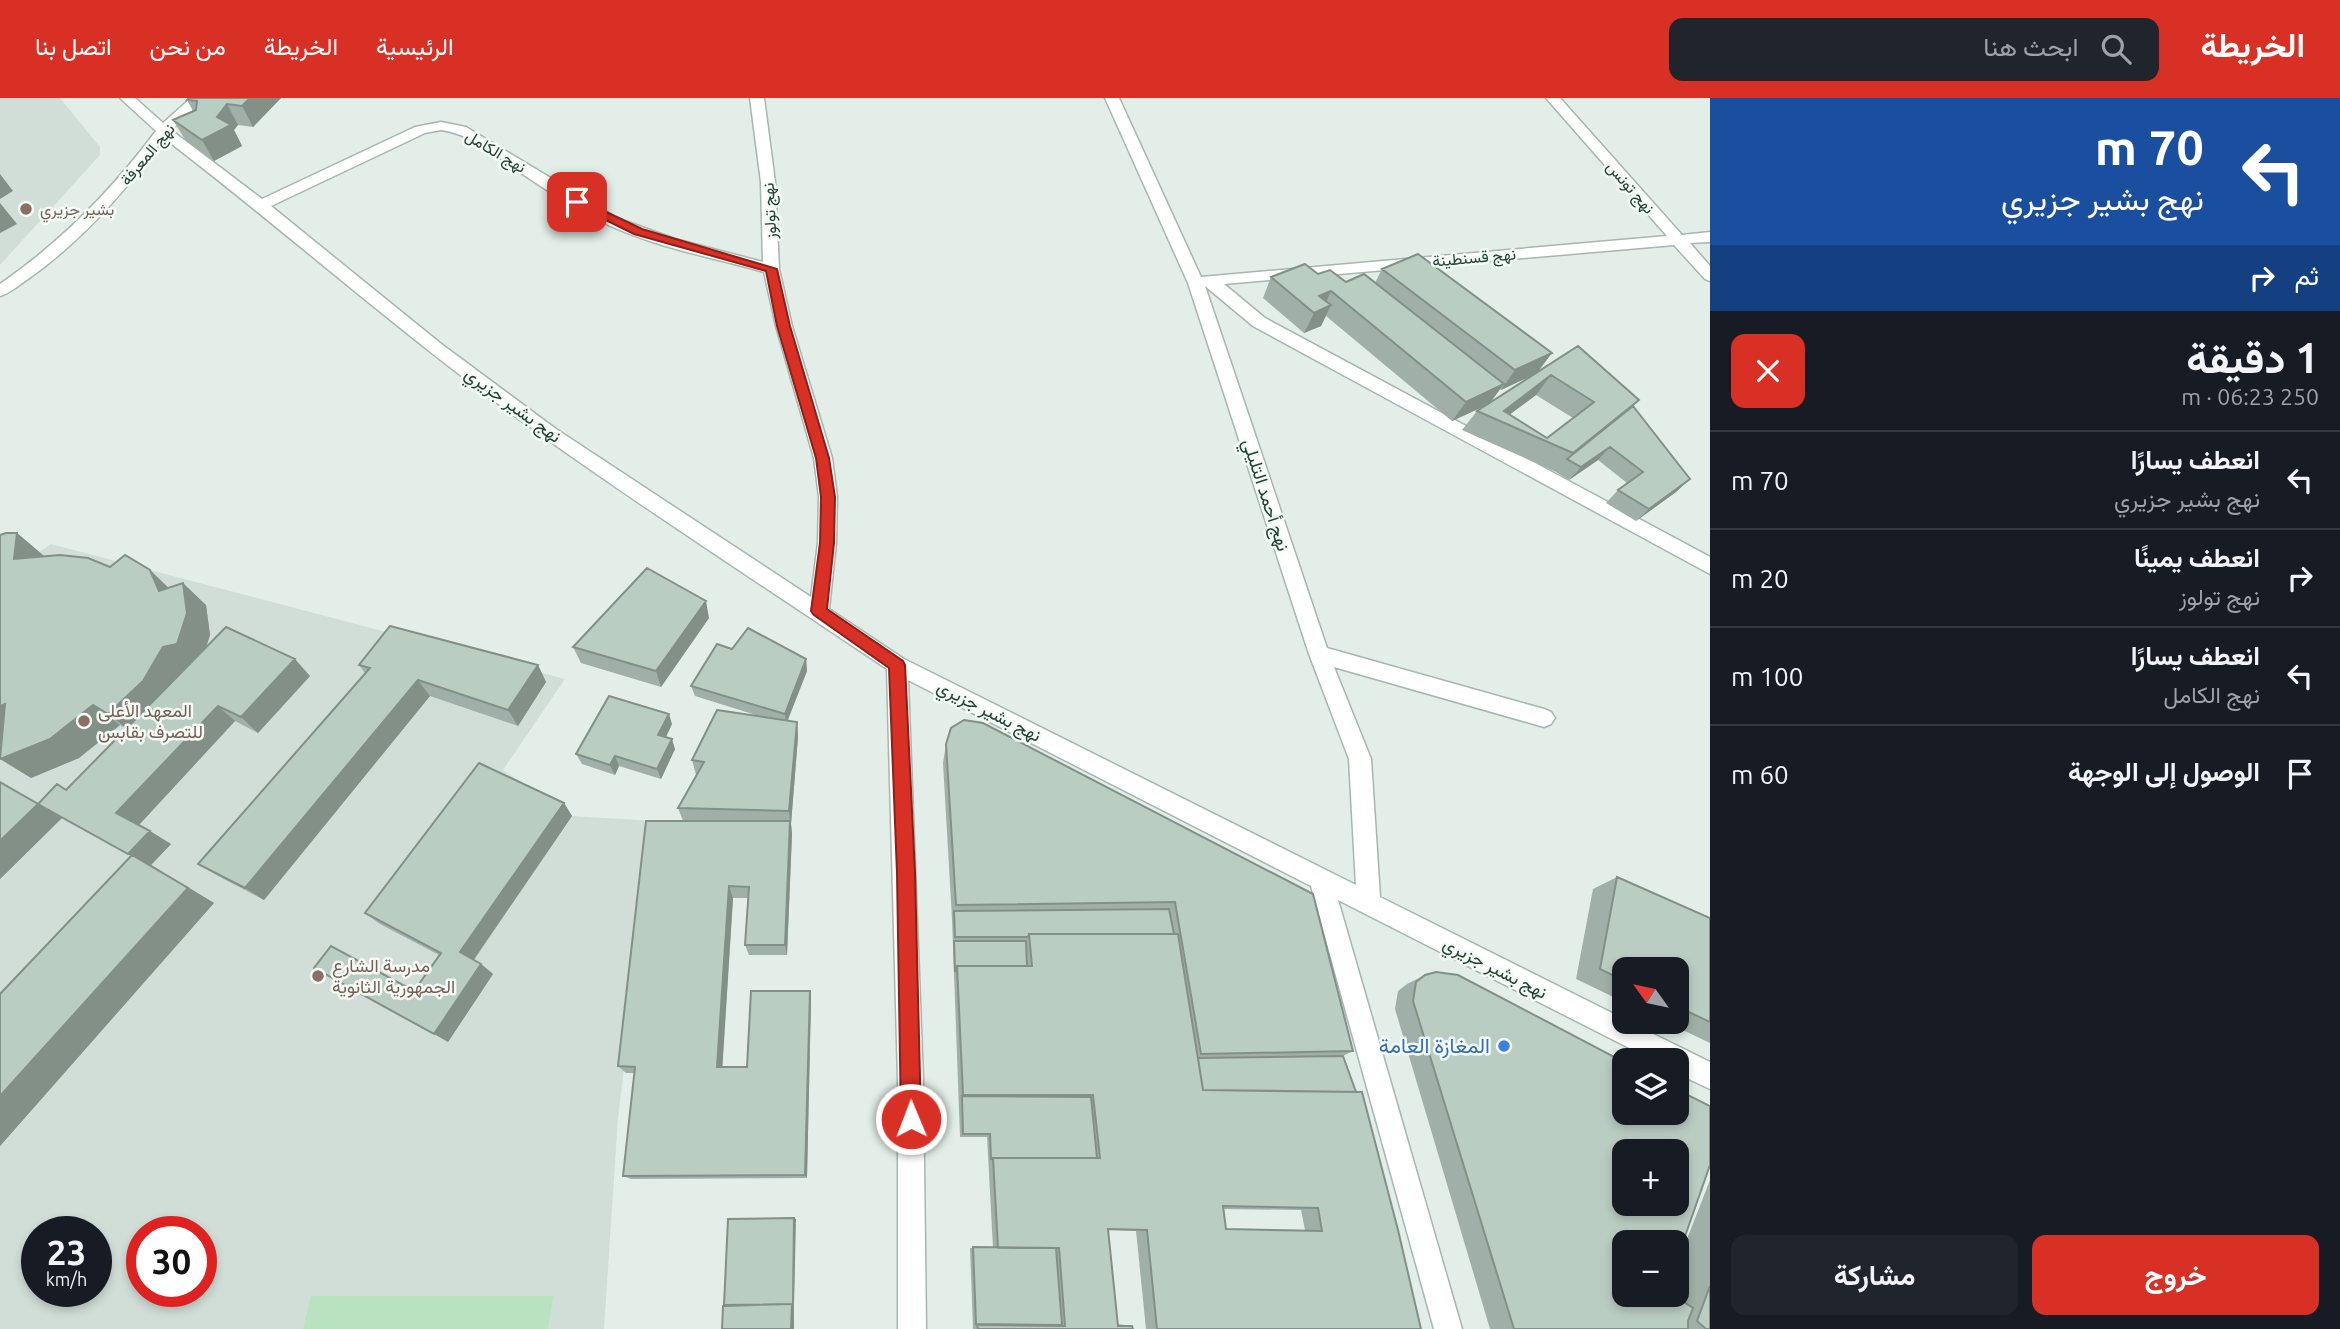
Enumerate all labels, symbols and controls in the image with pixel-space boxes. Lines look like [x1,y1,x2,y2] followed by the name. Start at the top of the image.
[1669,18,2159,81] search box
[2201,26,2305,63] text: الخريطة
[2097,30,2135,68] icon: search
[1983,32,2079,61] text: ابحث هنا
[35,33,112,60] text: اتصل بنا
[150,33,226,60] text: من نحن
[264,33,338,60] text: الخريطة
[376,33,454,60] text: الرئيسية
[2095,119,2204,174] text: 70 m
[116,120,180,190] street label: نهج المعرفة
[461,126,529,179] street label: نهج الكامل
[2228,126,2319,217] icon: left
[1601,157,1659,219] street label: نهج تونس
[547,172,607,232] pin
[2001,180,2204,216] text: نهج بشير جزيري
[759,182,783,241] street label: نهج تولوز
[558,183,596,221] icon: arrive
[40,200,114,223] place label: بشير جزيري
[18,201,34,217] marker: بشير جزيري
[1432,244,1517,273] street label: نهج قسنطينة
[2243,259,2281,297] icon: right
[2295,261,2319,290] text: ثم
[1731,334,1805,408] button: close
[2186,334,2319,381] text: 1 دقيقة
[458,363,566,451] street label: نهج بشير جزيري
[2181,384,2319,409] text: 250 m · 06:23
[1234,436,1295,555] street label: نهج أحمد التليلي
[2131,445,2260,474] text: انعطف يسارًا
[2281,461,2319,499] icon: left
[1731,466,1789,495] text: 70 m
[2114,486,2260,511] text: نهج بشير جزيري
[2134,543,2260,572] text: انعطف يمينًا
[2281,559,2319,597] icon: right
[1731,564,1789,593] text: 20 m
[2179,584,2260,609] text: نهج تولوز
[2131,641,2260,670] text: انعطف يسارًا
[2281,657,2319,695] icon: left
[1731,662,1803,691] text: 100 m
[931,675,1045,750] street label: نهج بشير جزيري
[2163,682,2260,707] text: نهج الكامل
[98,700,203,743] place label: المعهد الأعلى للتصرف بقابس
[76,713,92,729] marker: المعهد الأعلى للتصرف بقابس
[2281,755,2319,793] icon: arrive
[2068,757,2260,786] text: الوصول إلى الوجهة
[1731,760,1789,789] text: 60 m
[1437,932,1551,1007] street label: نهج بشير جزيري
[332,955,455,998] place label: مدرسة الشارع الجمهورية الثانوية
[1612,957,1689,1034] north arrow
[1612,957,1689,1307] map controls
[310,968,326,984] marker: مدرسة الشارع الجمهورية الثانوية
[1379,1033,1490,1059] place label: المغازة العامة
[1496,1038,1512,1054] marker: المغازة العامة
[1612,1048,1689,1125] button: layers
[874,1082,948,1156] position arrow
[1612,1139,1689,1216] button: +
[126,1216,217,1307] speed limit sign: 30
[1612,1230,1689,1307] button: −
[47,1232,86,1272] text: 23
[1731,1235,2018,1315] button: مشاركة
[2032,1235,2319,1315] button: خروج
[46,1269,87,1289] text: km/h

